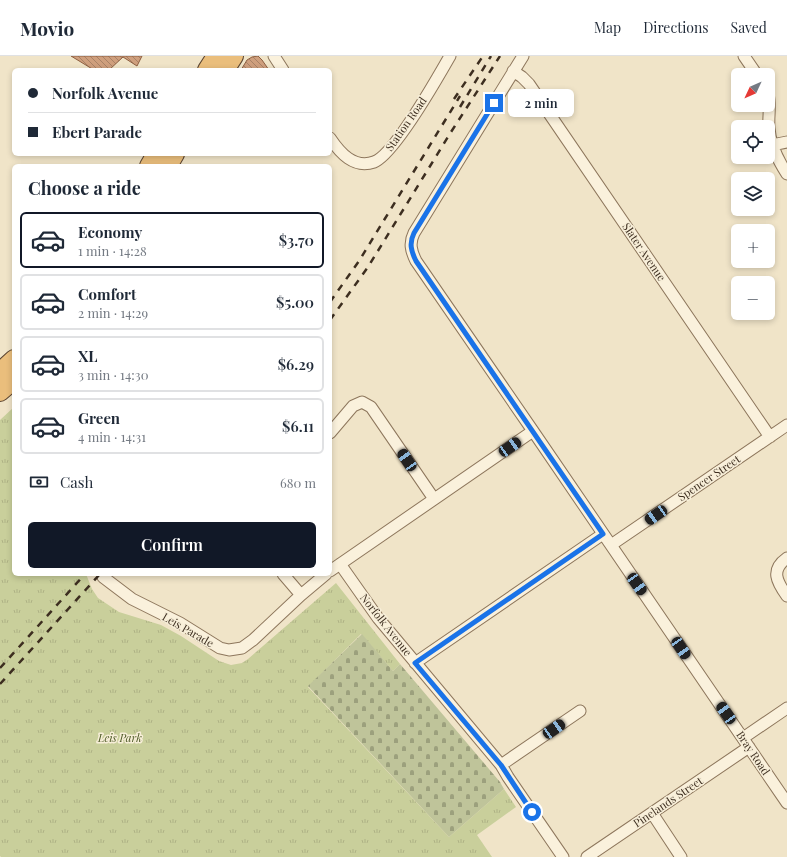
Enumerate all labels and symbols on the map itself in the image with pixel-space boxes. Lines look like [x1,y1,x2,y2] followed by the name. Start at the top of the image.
[731,68,775,112] north arrow
[508,89,574,117] callout: 2 min
[381,93,430,154] street label: Station Road
[485,94,503,112] route end
[619,220,670,284] street label: Slater Avenue
[497,435,523,459] car
[395,447,419,473] car
[675,451,743,504] street label: Spencer Street
[643,503,669,527] car
[625,571,649,597] car
[357,590,416,659] street label: Norfolk Avenue
[160,609,217,651] street label: Leis Parade
[669,635,693,661] car
[714,700,738,726] car
[541,717,567,741] car
[733,728,774,778] street label: Bray Road
[97,730,142,745] park label: Leis Park
[630,773,705,830] street label: Pinelands Street
[523,803,541,821] route start

